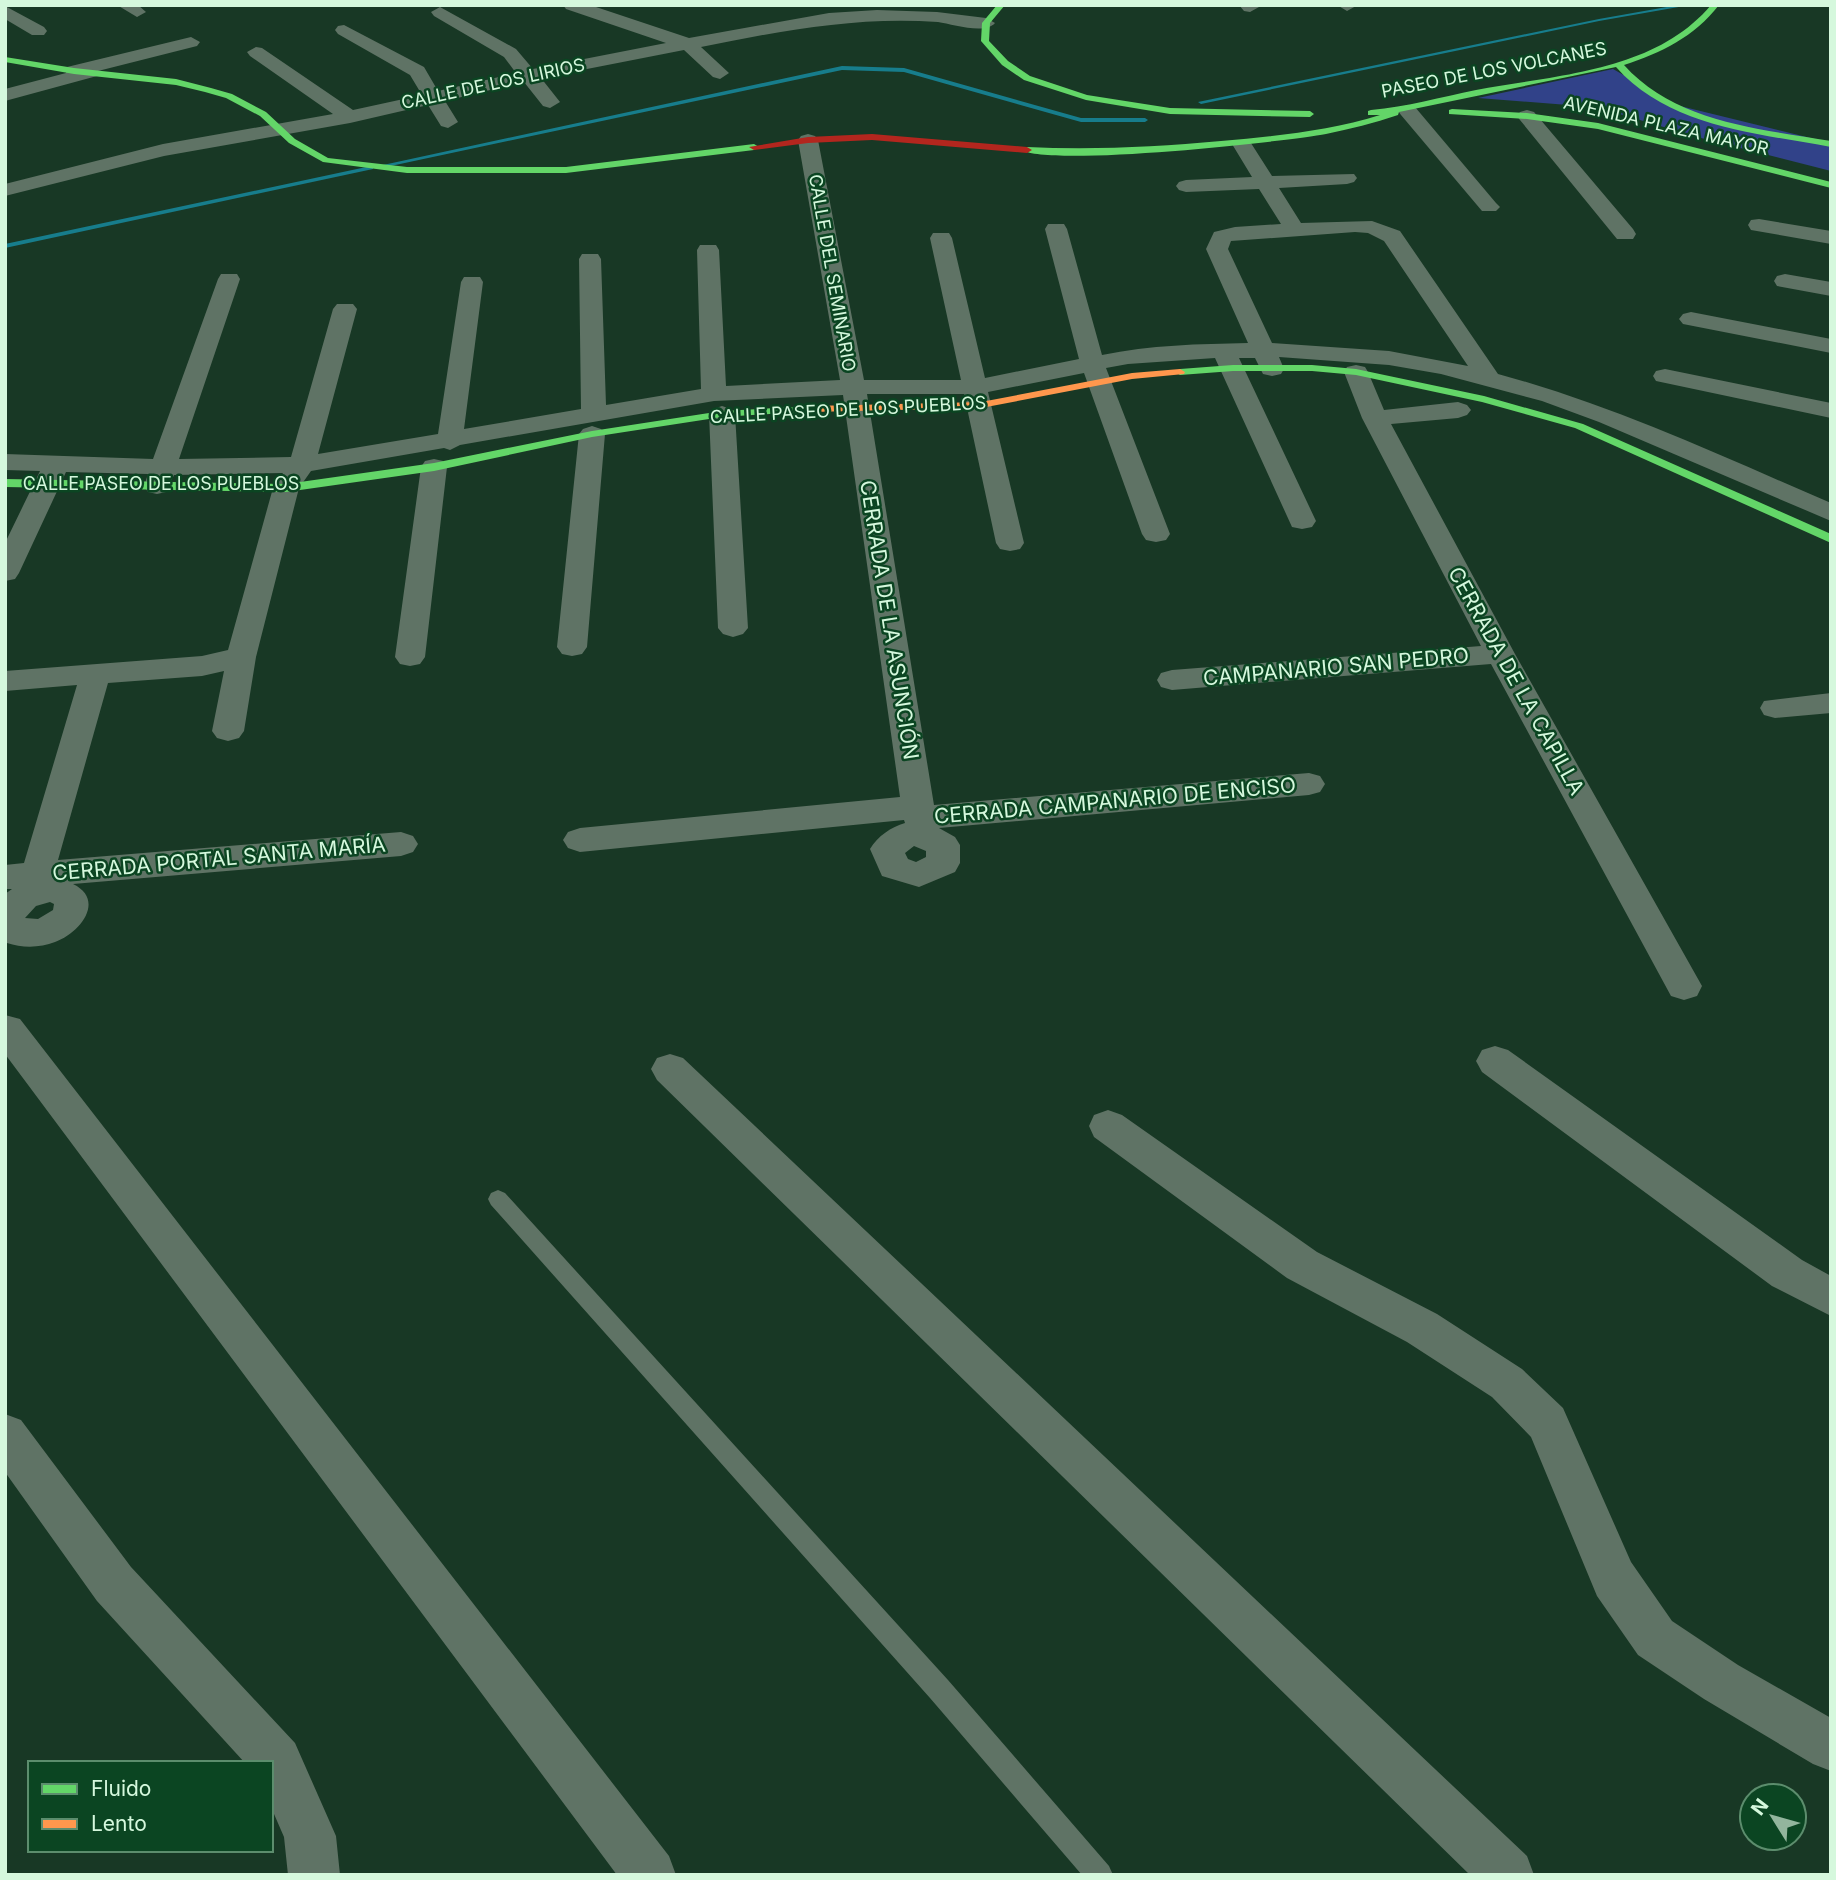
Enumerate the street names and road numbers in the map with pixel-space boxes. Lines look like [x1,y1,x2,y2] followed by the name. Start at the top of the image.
[1379,37,1608,102] street label: PASEO DE LOS VOLCANES
[399,54,587,113] street label: CALLE DE LOS LIRIOS
[1561,92,1771,159] street label: AVENIDA PLAZA MAYOR
[805,173,860,373] street label: CALLE DEL SEMINARIO
[709,392,987,427] street label: CALLE PASEO DE LOS PUEBLOS
[23,473,299,494] street label: CALLE PASEO DE LOS PUEBLOS
[855,478,925,761] street label: CERRADA DE LA ASUNCIÓN
[1443,562,1590,799] street label: CERRADA DE LA CAPILLA
[1202,642,1470,691] street label: CAMPANARIO SAN PEDRO
[933,772,1297,829] street label: CERRADA CAMPANARIO DE ENCISO
[51,830,387,886] street label: CERRADA PORTAL SANTA MARÍA

